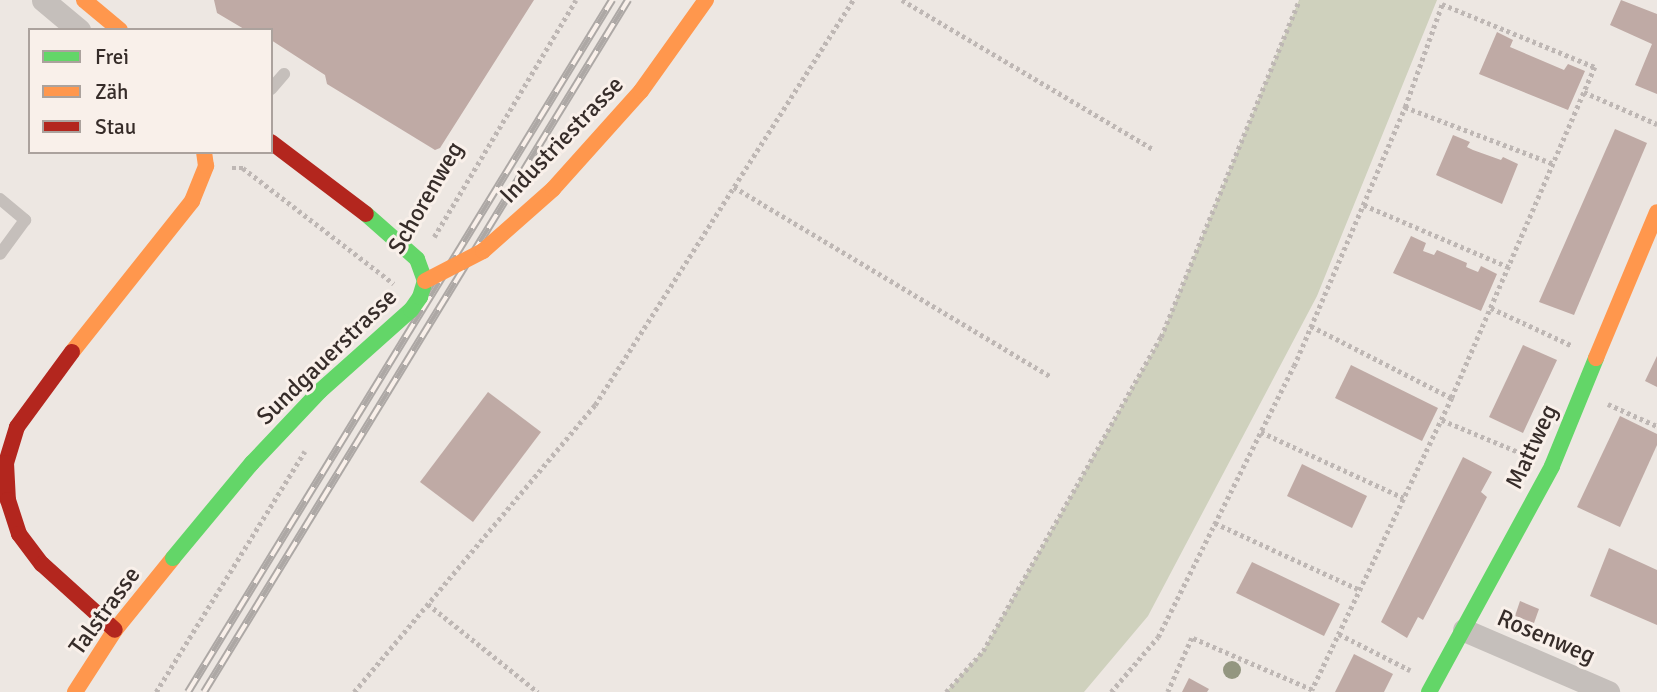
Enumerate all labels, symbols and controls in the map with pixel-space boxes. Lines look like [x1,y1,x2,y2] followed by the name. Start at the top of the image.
[28,28,273,154] legend
[95,44,129,70] text: Frei
[494,71,630,209] street label: Industriestrasse
[95,79,129,105] text: Zäh
[95,114,136,140] text: Stau
[382,137,470,259] street label: Schorenweg
[251,283,403,431] street label: Sundgauerstrasse
[1500,400,1564,494] street label: Mattweg
[63,561,147,661] street label: Talstrasse
[1493,604,1599,670] street label: Rosenweg

